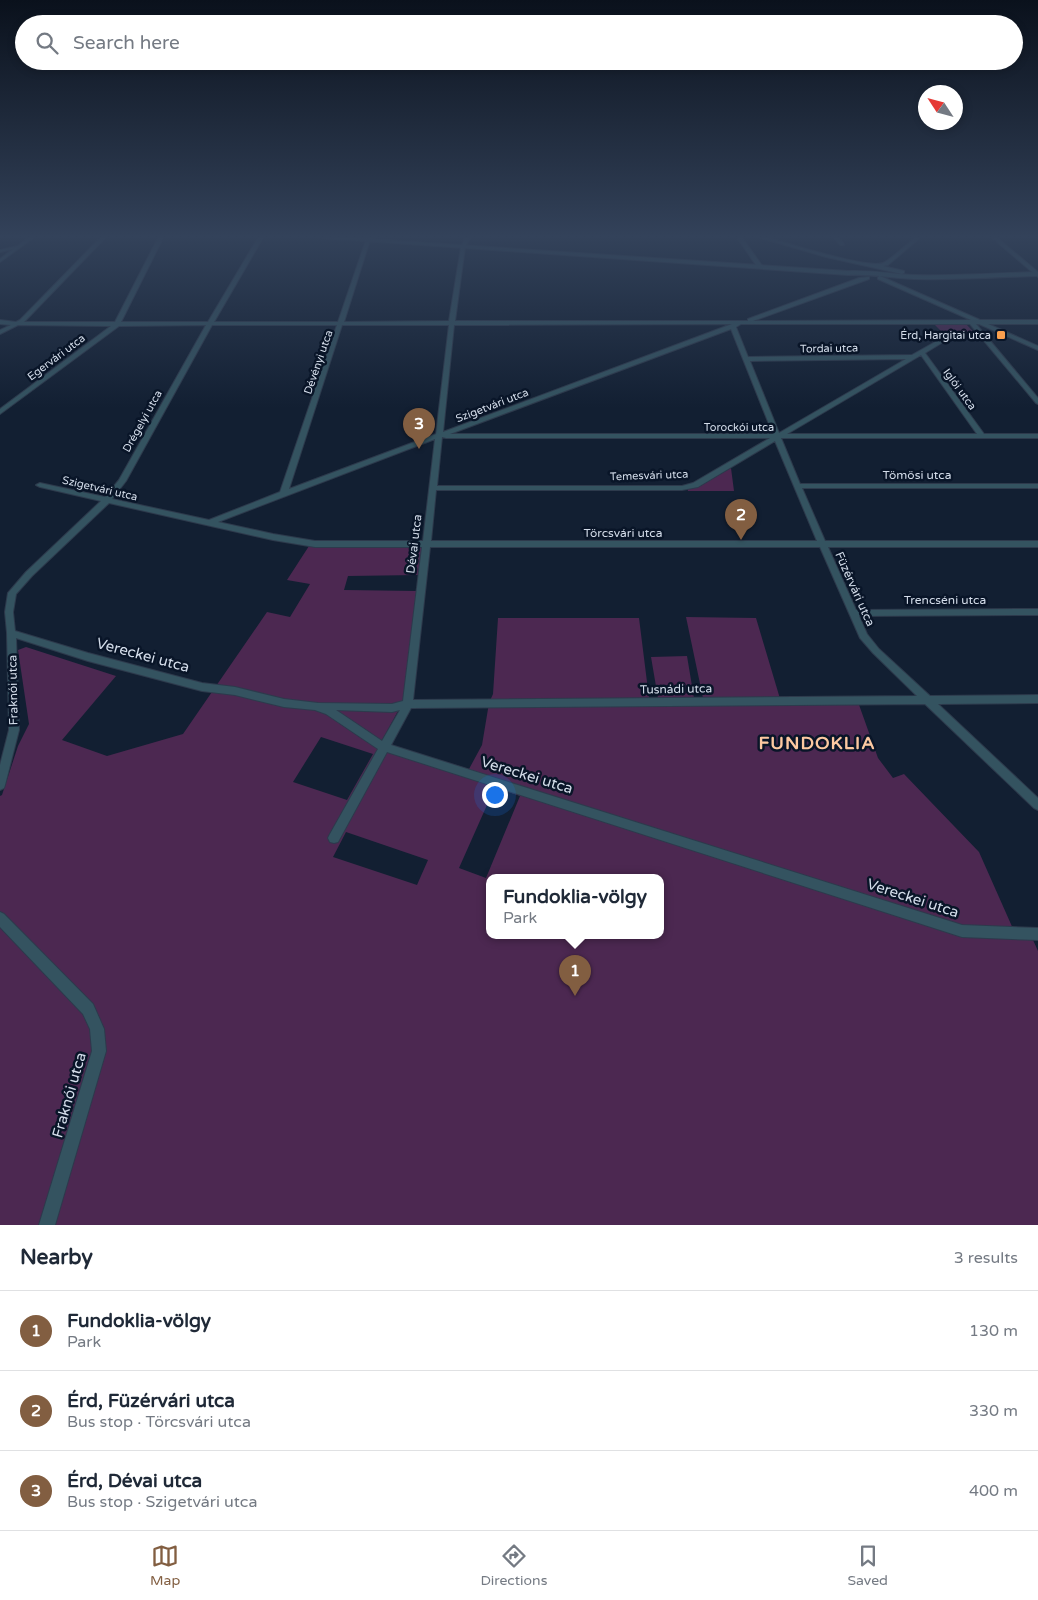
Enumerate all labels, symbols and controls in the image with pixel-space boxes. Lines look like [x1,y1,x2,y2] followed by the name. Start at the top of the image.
[15,15,1023,70] search box
[33,29,61,57] icon: search
[73,32,180,54] text: Search here
[918,85,963,130] north arrow
[301,328,336,396] street label: Dévényi utca
[900,328,991,342] place label: Érd, Hargitai utca
[995,329,1007,341] marker: Érd, Hargitai utca
[25,331,88,383] street label: Egervári utca
[800,341,858,356] street label: Tordai utca
[940,366,979,412] street label: Iglói utca
[454,386,530,425] street label: Szigetvári utca
[120,388,165,454] street label: Drégelyi utca
[403,408,435,449] pin: 3
[704,421,774,434] street label: Torockói utca
[610,468,688,483] street label: Temesvári utca
[883,468,951,482] street label: Tömösi utca
[61,474,139,503] street label: Szigetvári utca
[725,499,757,540] pin: 2
[403,514,425,574] street label: Dévai utca
[583,526,663,540] street label: Törcsvári utca
[832,550,878,628] street label: Füzérvári utca
[904,593,986,607] street label: Trencséni utca
[95,634,191,676] street label: Vereckei utca
[5,655,21,725] street label: Fraknói utca
[640,681,712,697] street label: Tusnádi utca
[758,732,876,754] district label: FUNDOKLIA
[479,752,575,798] street label: Vereckei utca
[482,782,508,808] your location
[486,874,664,939] popup
[865,875,961,921] street label: Vereckei utca
[503,886,647,908] text: Fundoklia-völgy
[503,908,537,928] text: Park
[559,955,591,996] pin: 1
[48,1050,90,1140] street label: Fraknói utca
[20,1245,93,1270] text: Nearby
[954,1248,1018,1268] text: 3 results
[67,1310,211,1332] text: Fundoklia-völgy
[31,1321,41,1341] text: 1
[969,1321,1018,1341] text: 130 m
[67,1332,101,1352] text: Park
[67,1390,235,1412] text: Érd, Füzérvári utca
[31,1401,41,1421] text: 2
[969,1401,1018,1421] text: 330 m
[67,1412,251,1432] text: Bus stop · Törcsvári utca
[67,1470,202,1492] text: Érd, Dévai utca
[31,1481,41,1501] text: 3
[969,1481,1018,1501] text: 400 m
[67,1492,257,1512] text: Bus stop · Szigetvári utca
[150,1542,180,1589] tab: Map
[480,1542,547,1589] tab: Directions
[847,1542,888,1589] tab: Saved

